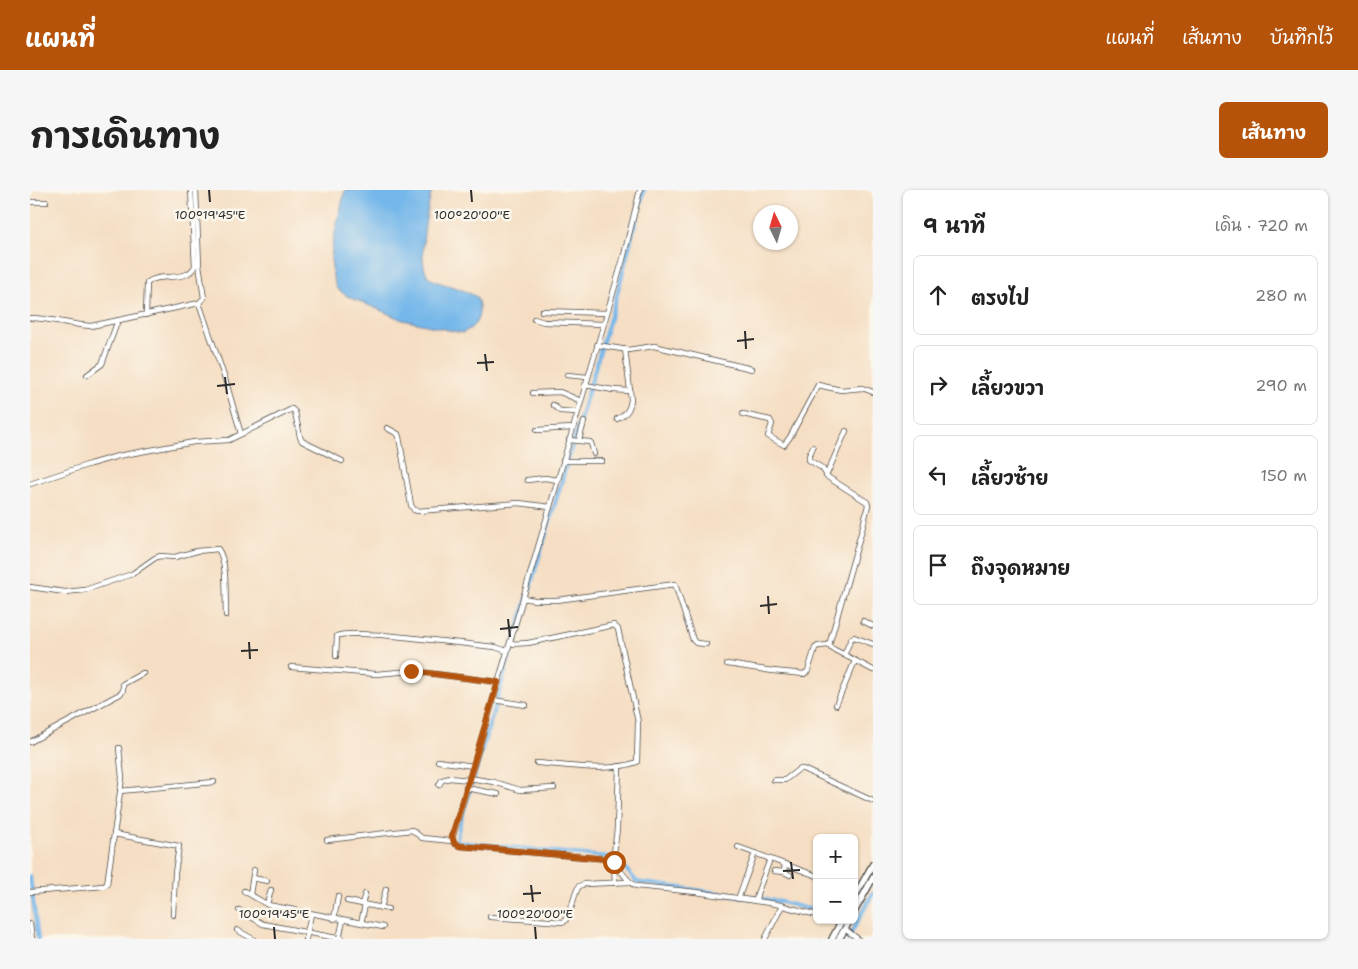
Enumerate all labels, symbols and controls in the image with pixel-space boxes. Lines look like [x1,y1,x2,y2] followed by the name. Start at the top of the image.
[25,23,95,55] text: แผนที่
[1106,26,1154,50] text: แผนที่
[1182,26,1242,50] text: เส้นทาง
[1270,26,1333,50] text: บันทึกไว้
[1219,102,1328,158] button: เส้นทาง
[30,112,220,159] text: การเดินทาง
[753,205,798,250] north arrow
[175,207,245,223] text: 100°19'45"E
[434,207,510,223] text: 100°20'00"E
[923,212,985,240] text: 9 นาที
[1215,215,1308,236] text: เดิน · 720 m
[924,281,952,309] icon: ahead
[1255,285,1307,306] text: 280 m
[971,286,1029,311] text: ตรงไป
[924,371,952,399] icon: right
[1255,375,1307,396] text: 290 m
[971,376,1044,401] text: เลี้ยวขวา
[924,461,952,489] icon: left
[1260,465,1307,486] text: 150 m
[971,466,1048,491] text: เลี้ยวซ้าย
[924,551,952,579] icon: arrive
[971,556,1070,581] text: ถึงจุดหมาย
[400,660,423,683] route end
[813,834,858,924] map controls
[813,834,858,879] button: +
[603,851,626,874] route start
[813,879,858,924] button: −
[239,906,309,922] text: 100°19'45"E
[497,906,573,922] text: 100°20'00"E

